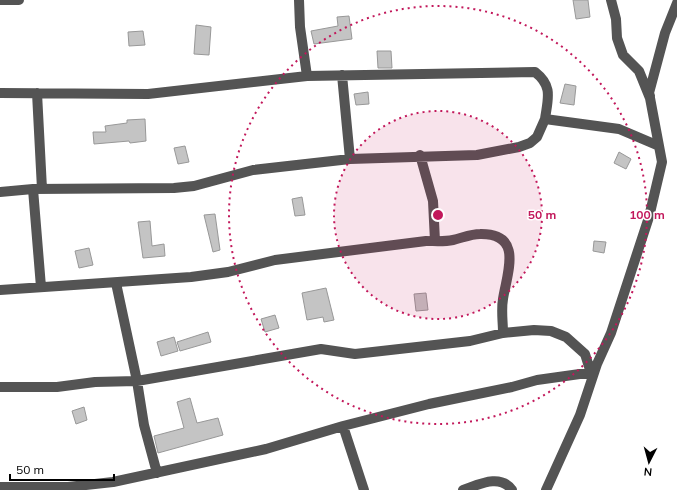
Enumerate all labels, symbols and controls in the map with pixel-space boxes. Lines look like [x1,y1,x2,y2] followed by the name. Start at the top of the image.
[528,207,556,222] text: 50 m
[629,207,665,222] text: 100 m
[431,208,445,222] centre of rings
[629,442,669,482] north arrow
[10,456,114,482] scale bar
[16,462,44,477] text: 50 m
[643,465,653,479] text: N

